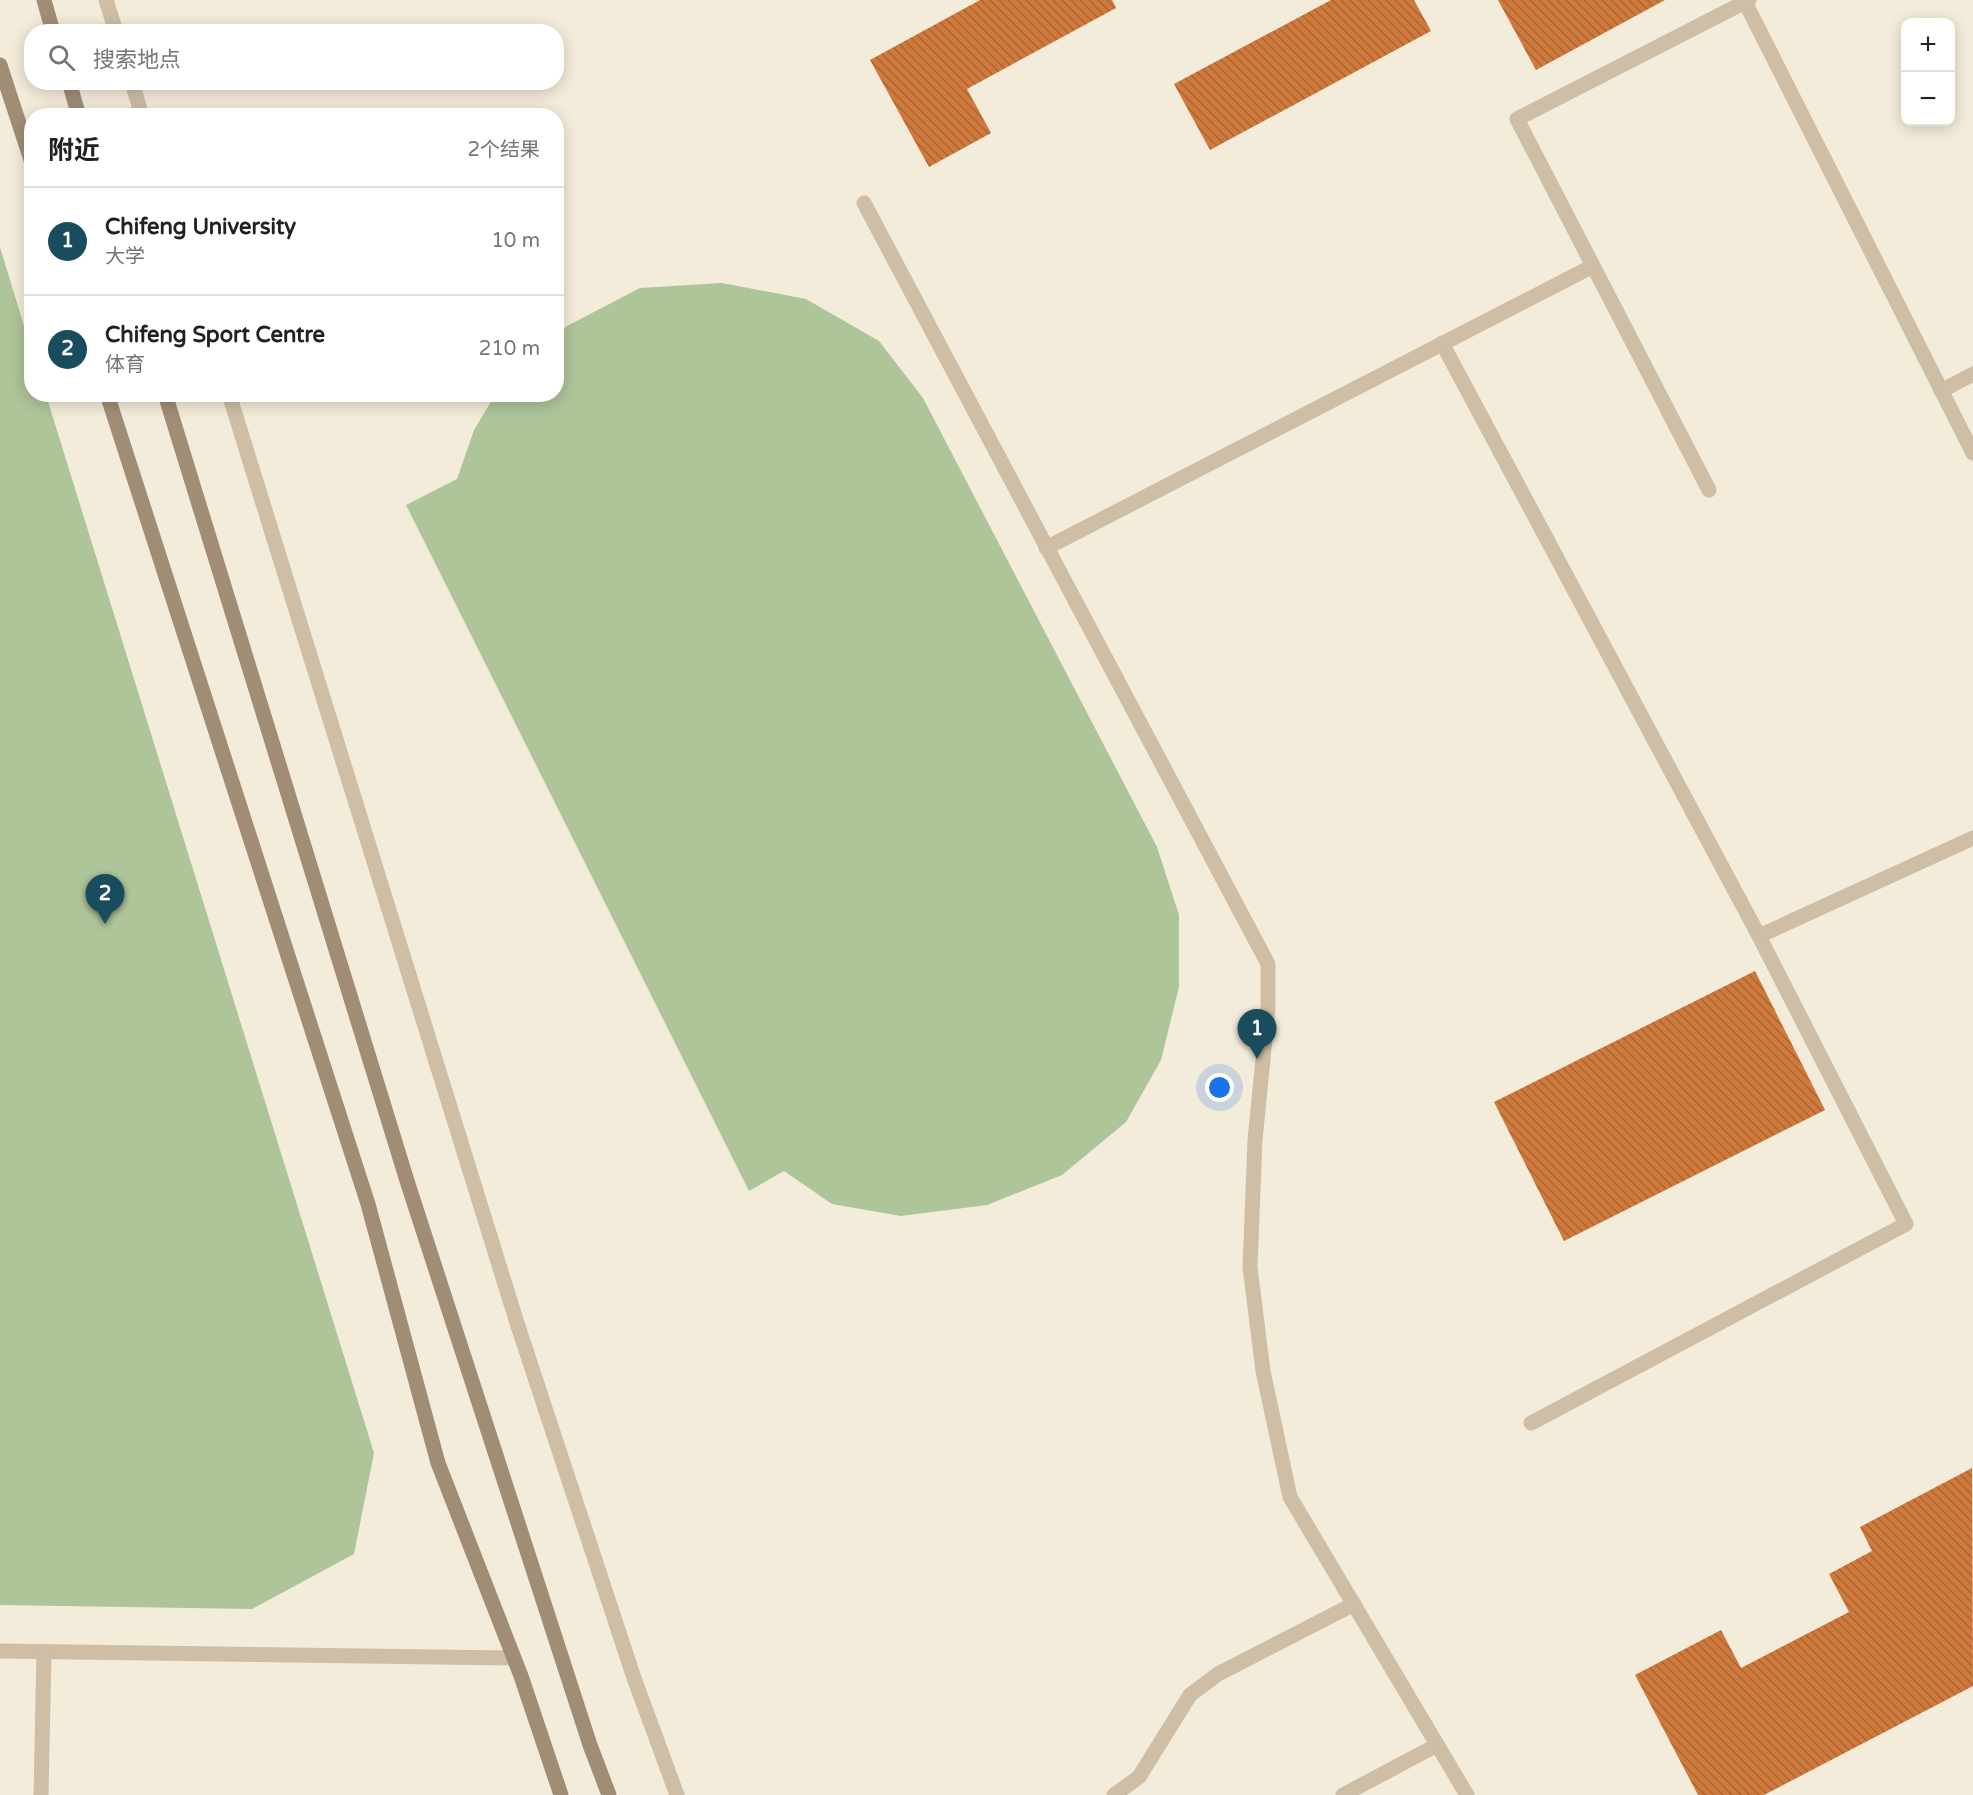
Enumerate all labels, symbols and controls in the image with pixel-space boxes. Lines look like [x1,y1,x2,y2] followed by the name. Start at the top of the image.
[1901,18,1955,126] map controls
[1901,18,1955,72] button: +
[24,24,564,90] search box
[45,41,78,74] icon: search
[93,47,181,73] text: 搜索地点
[1901,72,1955,126] button: −
[48,135,100,166] text: 附近
[467,138,540,162] text: 2个结果
[105,214,296,240] text: Chifeng University
[61,229,74,253] text: 1
[491,229,540,253] text: 10 m
[105,245,145,269] text: 大学
[105,322,325,348] text: Chifeng Sport Centre
[61,337,74,361] text: 2
[479,337,540,361] text: 210 m
[105,353,145,377] text: 体育
[86,874,124,924] pin: 2
[1238,1010,1276,1059] pin: 1
[1205,1073,1234,1102] your location

